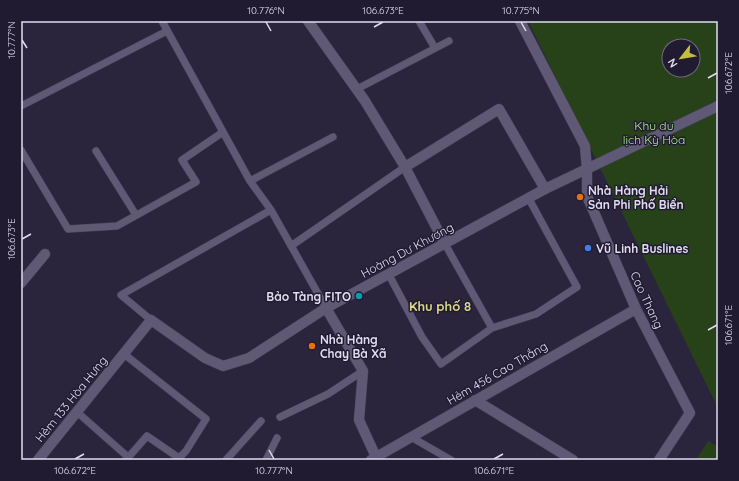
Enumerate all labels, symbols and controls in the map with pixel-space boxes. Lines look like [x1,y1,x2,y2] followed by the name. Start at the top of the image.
[247,4,285,17] text: 10.776°N
[362,4,404,17] text: 106.673°E
[502,4,540,17] text: 10.775°N
[5,21,18,59] text: 10.777°N
[661,38,701,78] north arrow
[722,52,735,94] text: 106.672°E
[664,56,681,70] text: N
[623,118,685,147] park label: Khu du lịch Kỳ Hòa
[588,183,684,212] place label: Nhà Hàng Hải Sản Phi Phố Biển
[575,192,585,202] marker: Nhà Hàng Hải Sản Phi Phố Biển
[5,218,18,260] text: 106.673°E
[358,219,456,281] street label: Hoàng Dư Khương
[596,241,689,256] place label: Vũ Linh Buslines
[583,243,593,253] marker: Vũ Linh Buslines
[627,269,667,331] street label: Cao Thang
[266,289,351,304] place label: Bảo Tàng FITO
[354,291,364,301] marker: Bảo Tàng FITO
[409,298,471,314] district label: Khu phố 8
[722,304,735,345] text: 106.671°E
[320,332,387,361] place label: Nhà Hàng Chay Bà Xã
[444,338,550,408] street label: Hẻm 456 Cao Thắng
[307,341,317,351] marker: Nhà Hàng Chay Bà Xã
[32,353,110,445] street label: Hẻm 133 Hòa Hưng
[54,464,96,477] text: 106.672°E
[255,464,293,477] text: 10.777°N
[474,464,515,477] text: 106.671°E

